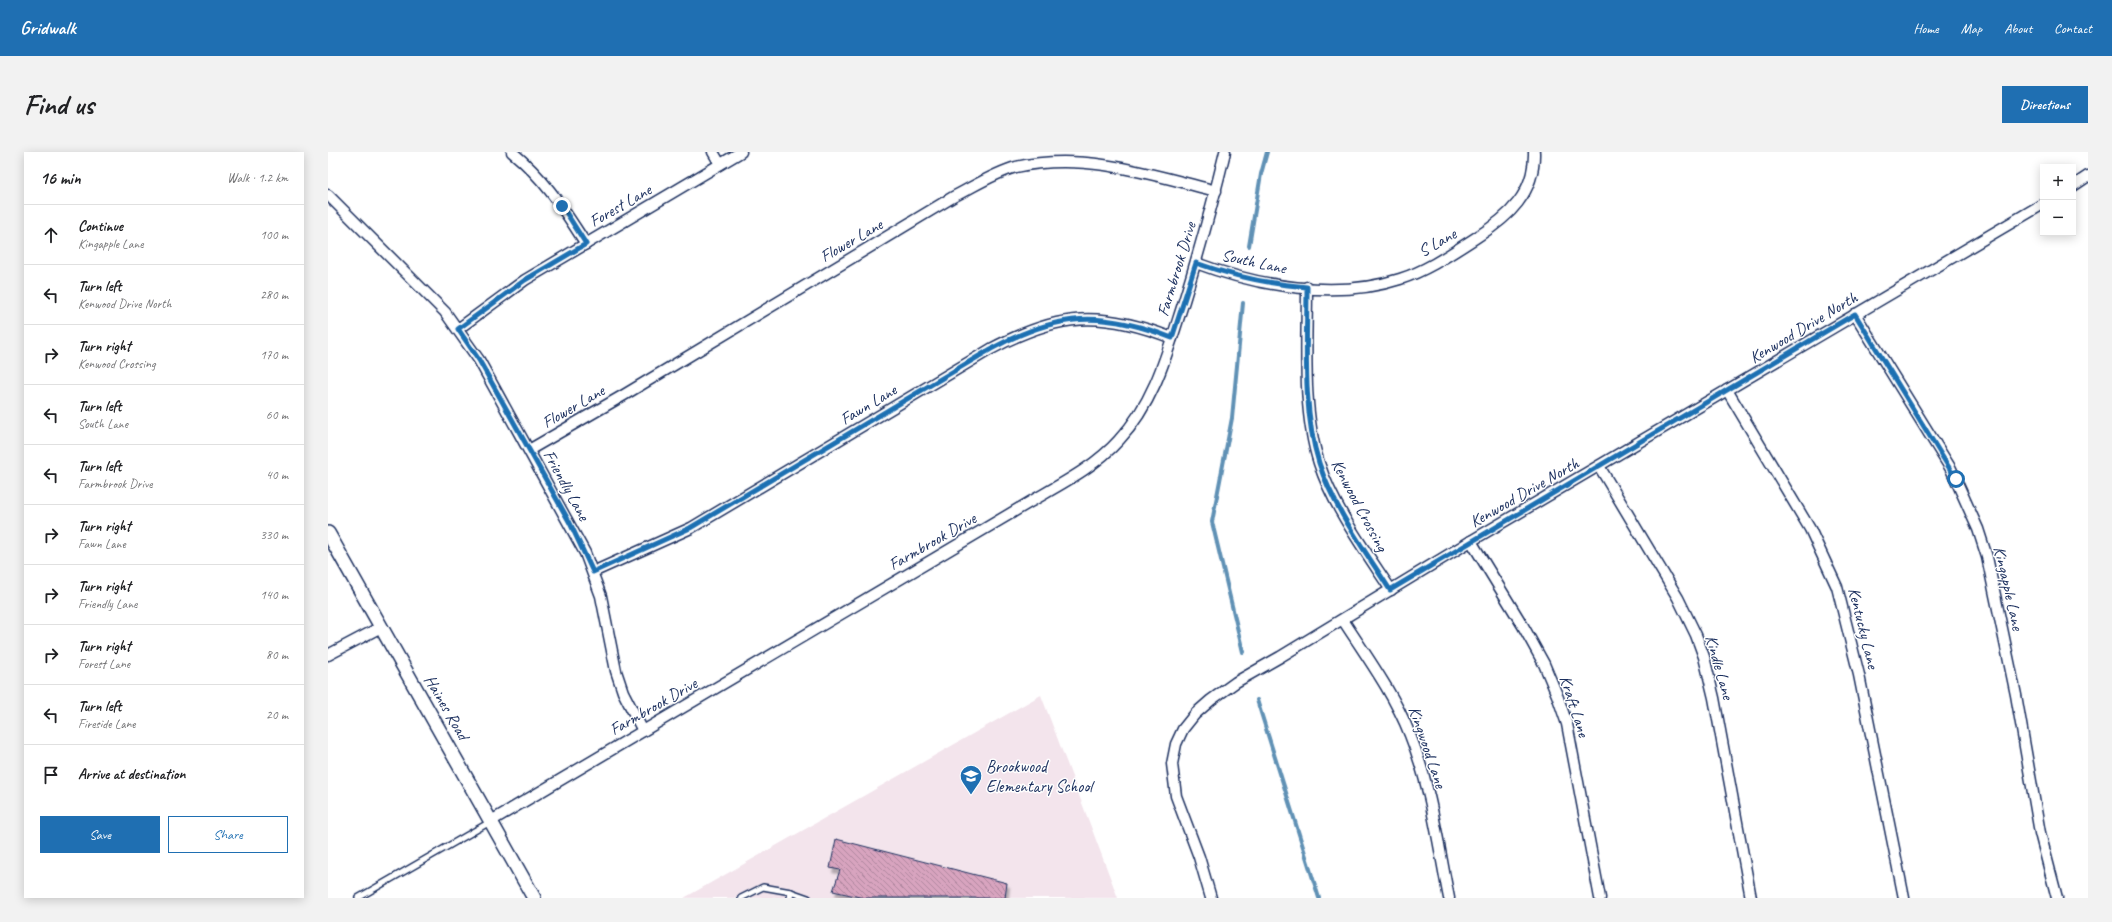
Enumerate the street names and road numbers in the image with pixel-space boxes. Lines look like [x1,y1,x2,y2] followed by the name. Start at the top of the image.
[586,179,656,232] street label: Forest Lane
[816,213,888,267] street label: Flower Lane
[1152,218,1201,319] street label: Farmbrook Drive
[1415,223,1461,262] street label: S Lane
[1220,244,1289,279] street label: South Lane
[1745,286,1862,368] street label: Kenwood Drive North
[538,379,610,433] street label: Flower Lane
[836,379,902,429] street label: Fawn Lane
[539,446,595,525] street label: Friendly Lane
[1466,452,1584,532] street label: Kenwood Drive North
[1327,456,1393,557] street label: Kenwood Crossing
[885,507,981,575] street label: Farmbrook Drive
[1989,544,2029,634] street label: Kingapple Lane
[1843,585,1884,672] street label: Kentucky Lane
[1700,632,1739,703] street label: Kindle Lane
[420,671,475,746] street label: Haines Road
[606,672,702,740] street label: Farmbrook Drive
[1555,673,1595,741] street label: Kraft Lane
[1404,704,1452,792] street label: Kingwood Lane

